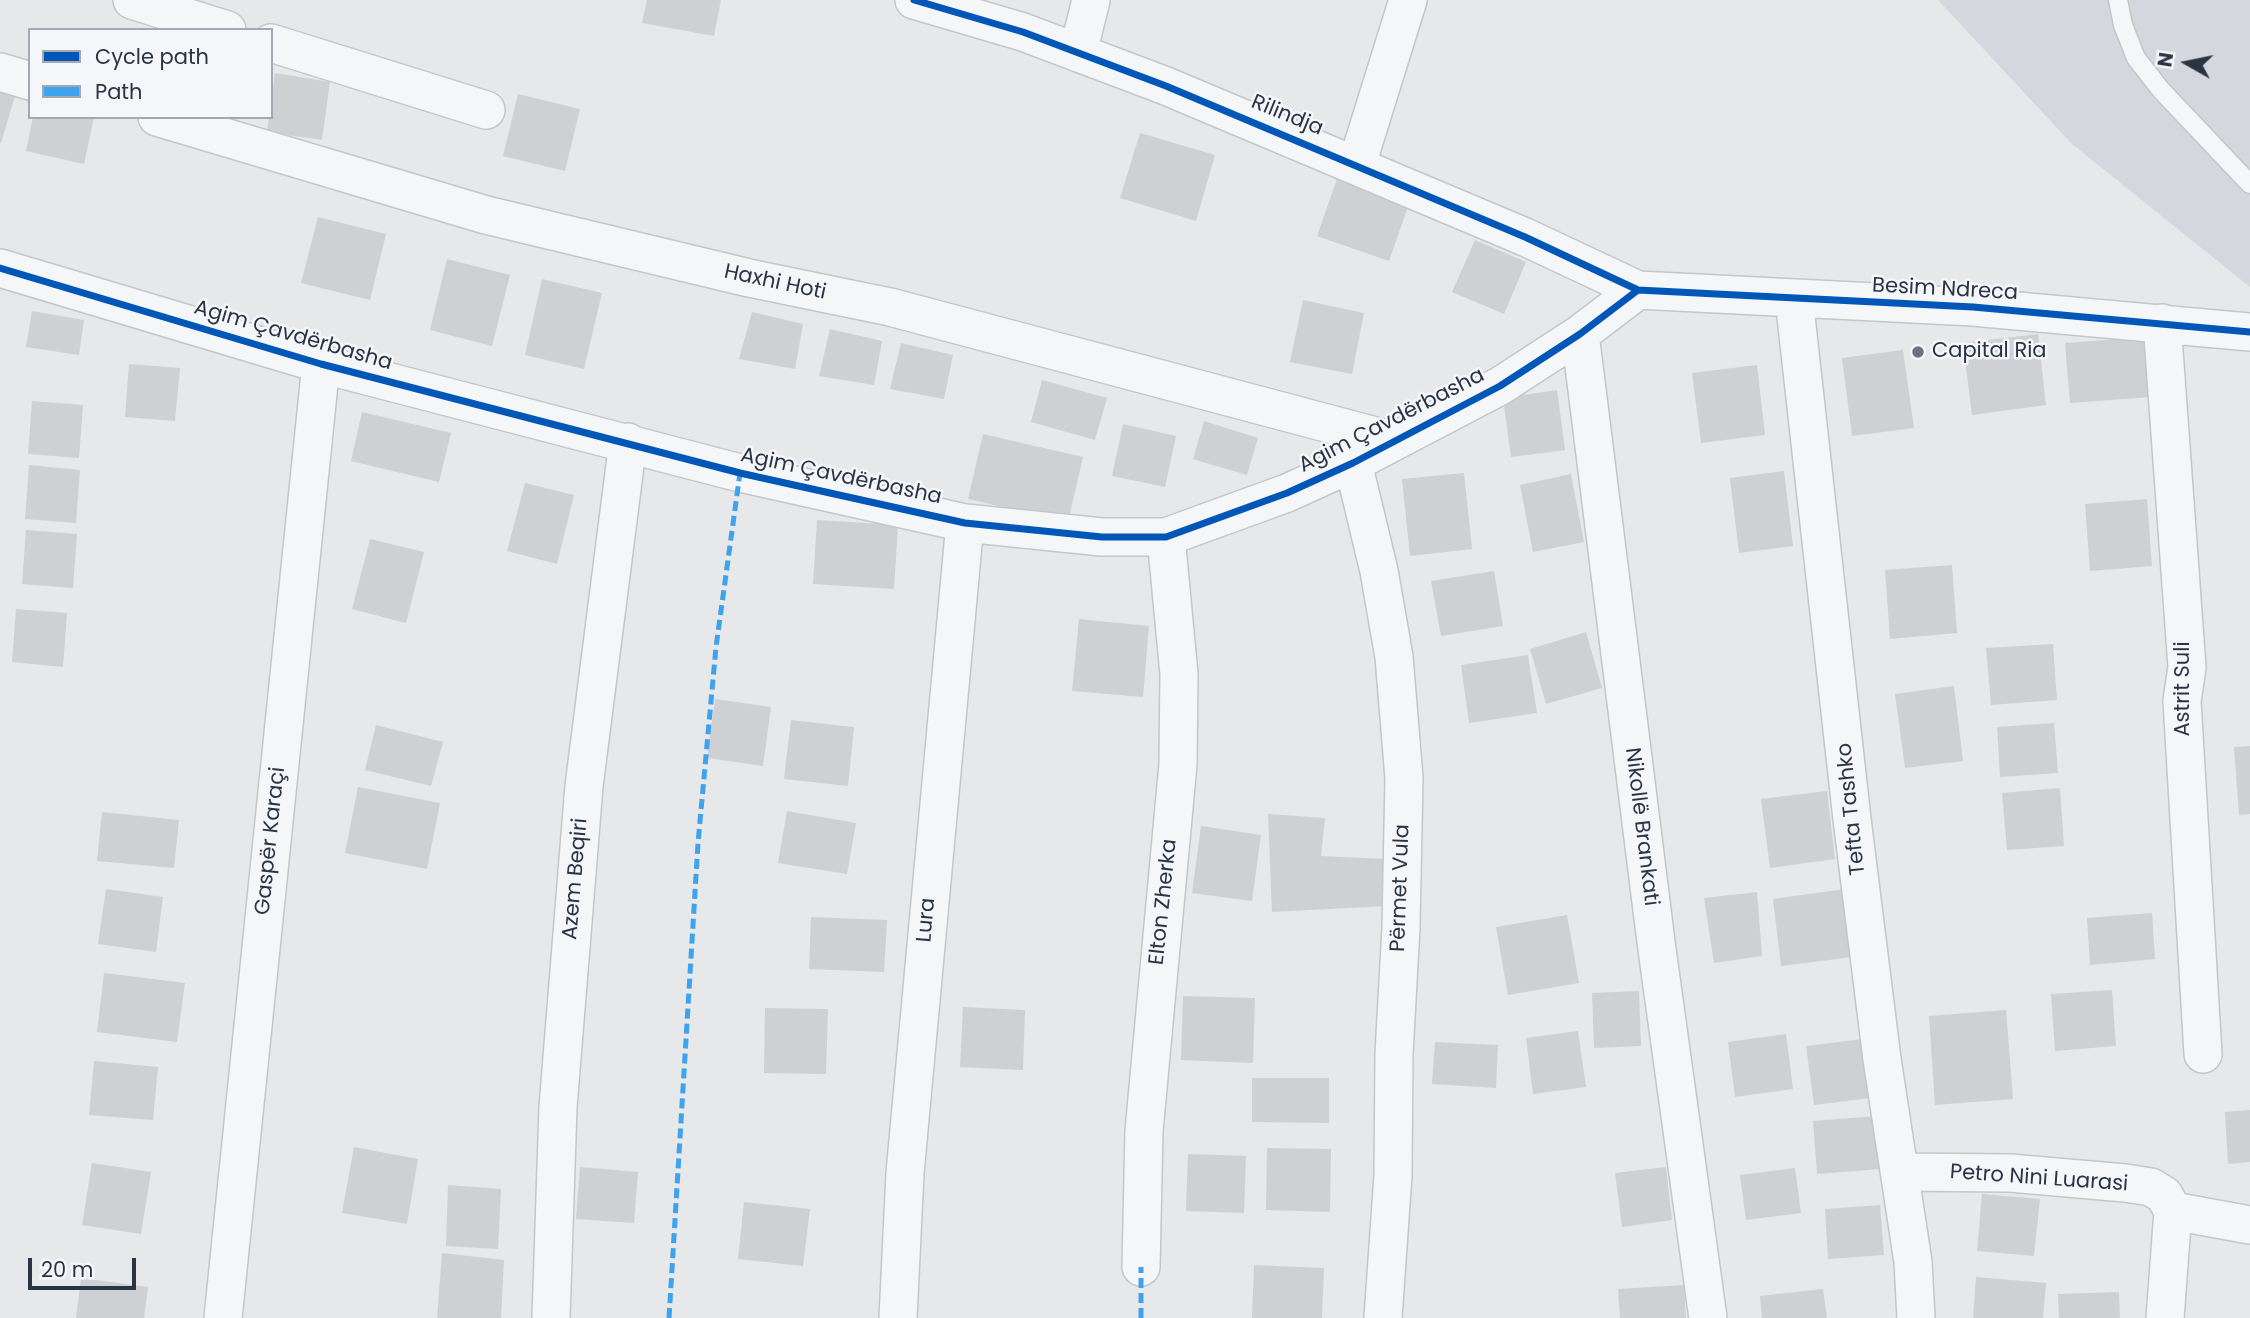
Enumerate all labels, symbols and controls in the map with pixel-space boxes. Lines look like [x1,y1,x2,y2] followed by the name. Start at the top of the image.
[28,28,273,119] legend
[2152,28,2222,98] north arrow
[95,42,209,71] text: Cycle path
[2151,50,2180,69] text: N
[95,77,142,106] text: Path
[1247,90,1327,142] street label: Rilindja
[722,260,828,306] street label: Haxhi Hoti
[1871,274,2019,306] street label: Besim Ndreca
[191,296,395,376] street label: Agim Çavdërbasha
[1932,339,2047,365] place label: Capital Ria
[1910,344,1926,360] marker: Capital Ria
[1295,363,1489,479] street label: Agim Çavdërbasha
[738,443,944,511] street label: Agim Çavdërbasha
[2171,641,2197,737] street label: Astrit Suli
[1833,742,1871,876] street label: Tefta Tashko
[1619,746,1663,908] street label: Nikollë Brankati
[251,766,291,916] street label: Gaspër Karaçi
[558,817,594,941] street label: Azem Beqiri
[1386,824,1416,952] street label: Përmet Vula
[1145,838,1183,966] street label: Elton Zherka
[913,897,941,943] street label: Lura
[1949,1160,2129,1198] street label: Petro Nini Luarasi
[32,1244,140,1288] scale bar
[41,1255,94,1284] text: 20 m

